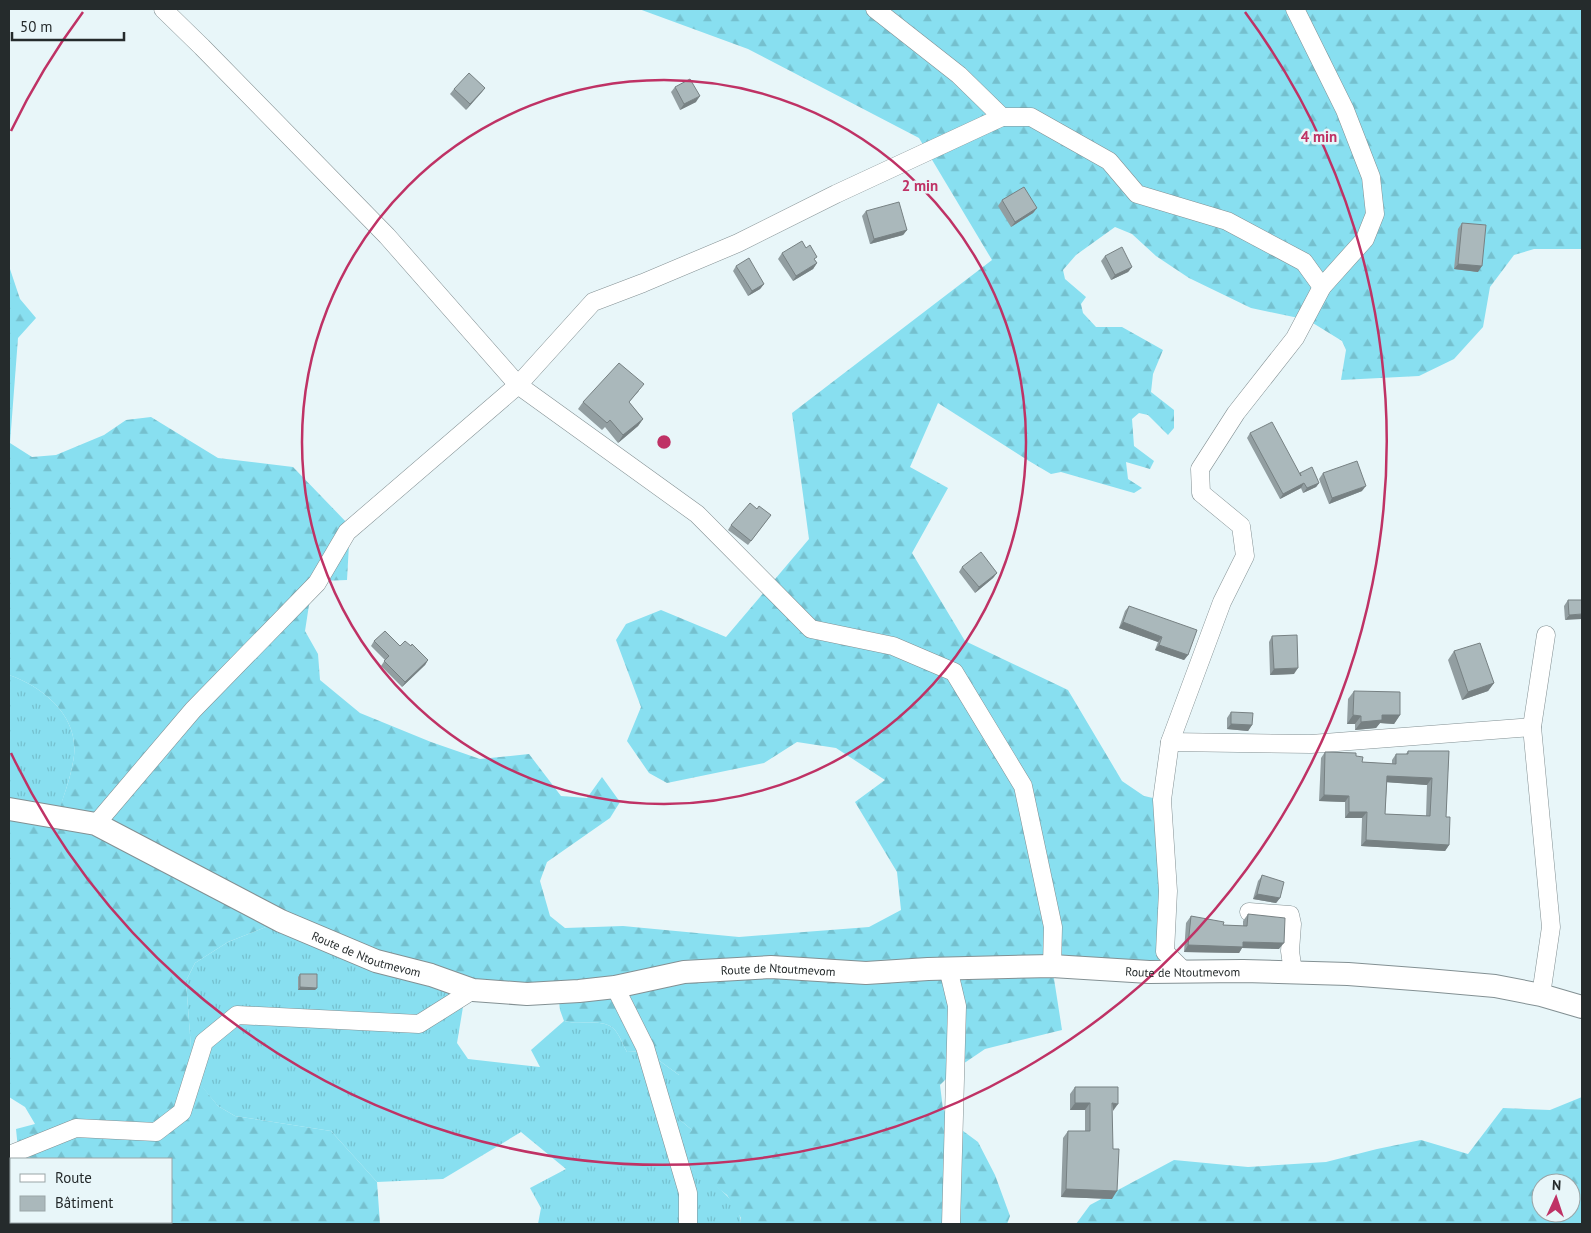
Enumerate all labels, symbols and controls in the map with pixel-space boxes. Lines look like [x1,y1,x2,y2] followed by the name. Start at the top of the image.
[12,10,125,42] scale bar
[20,17,53,36] text: 50 m
[1301,127,1337,146] text: 4 min
[902,176,938,195] text: 2 min
[655,433,673,451] centre of rings
[310,927,423,980] street label: Route de Ntoutmevom
[720,959,836,979] street label: Route de Ntoutmevom
[1125,963,1240,980] street label: Route de Ntoutmevom
[10,1158,172,1223] legend
[55,1168,92,1187] text: Route
[1531,1173,1581,1223] north arrow
[1552,1176,1562,1194] text: N
[55,1193,113,1212] text: Bâtiment

